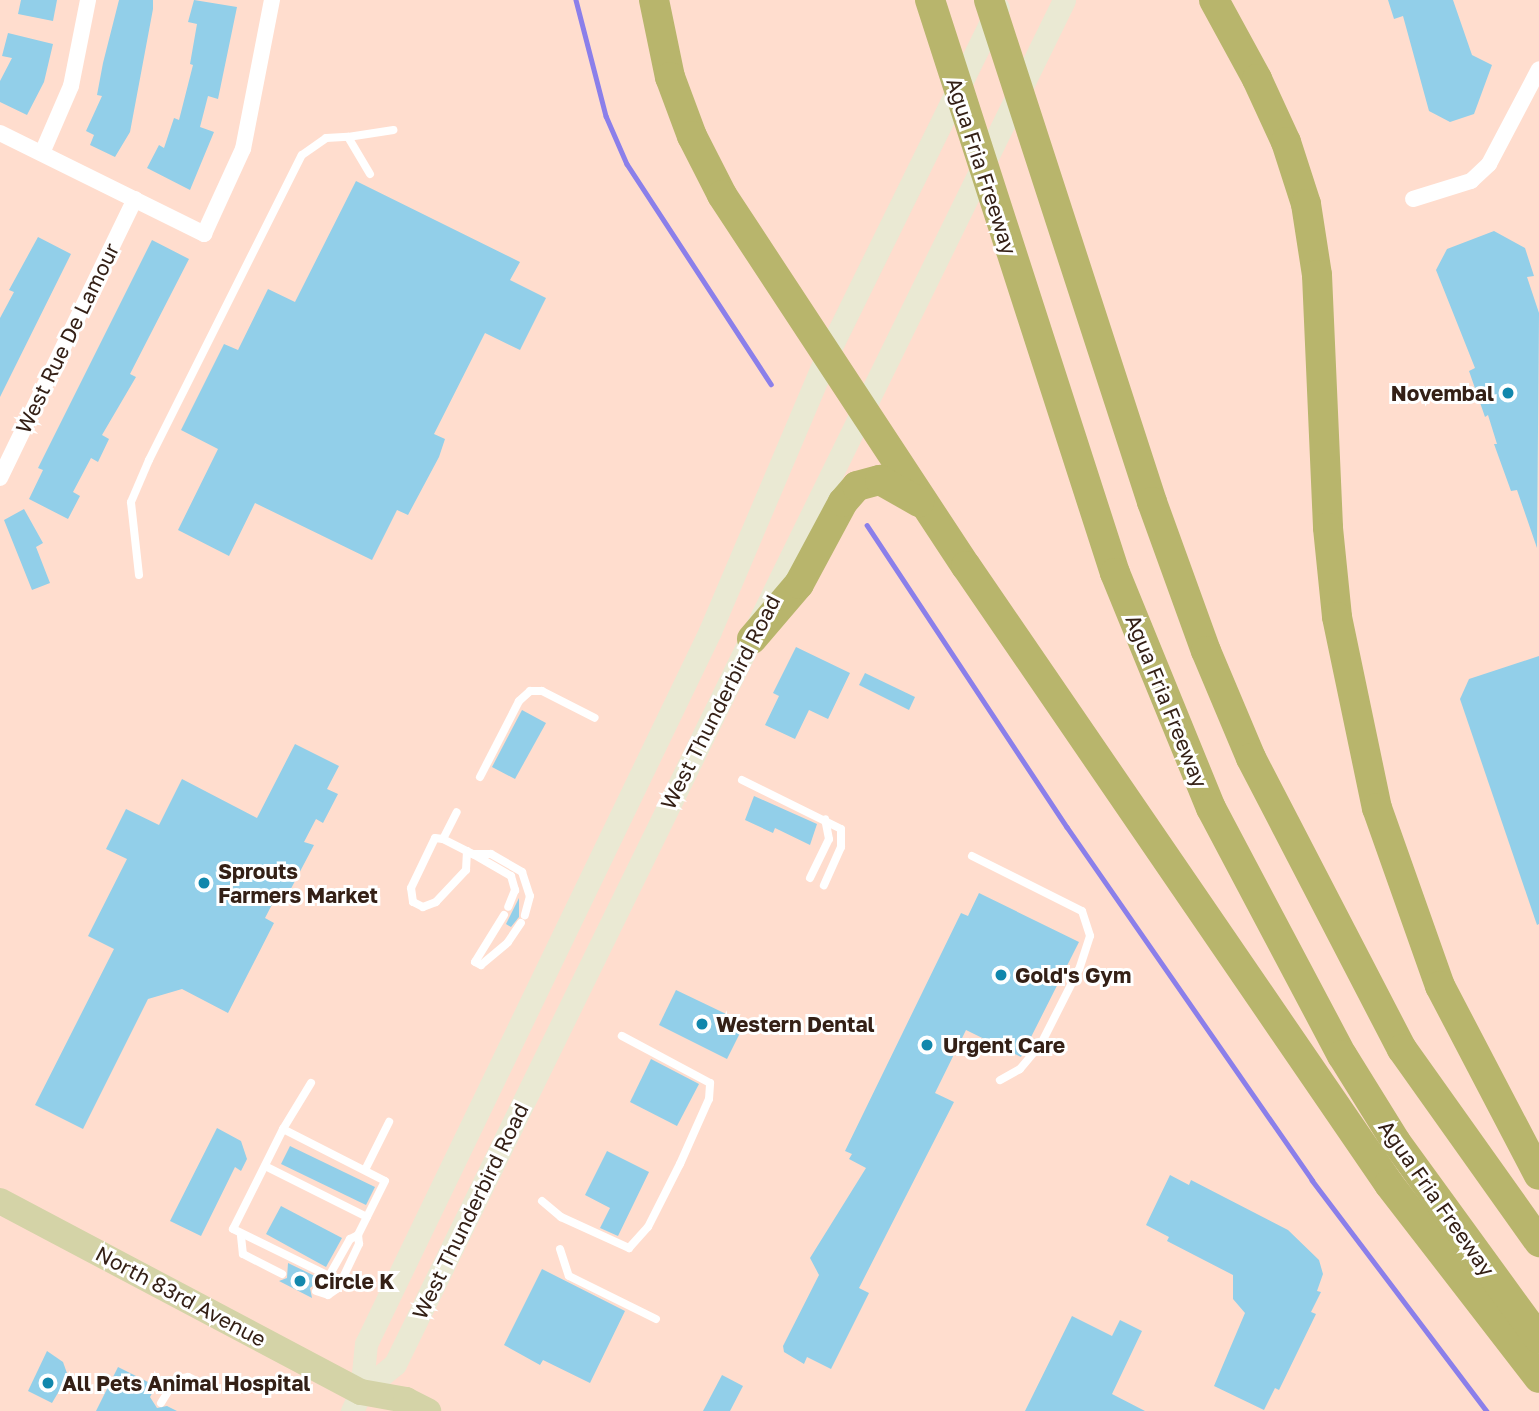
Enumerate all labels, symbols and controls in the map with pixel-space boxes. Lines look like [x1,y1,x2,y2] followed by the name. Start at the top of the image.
[942,74,1022,258] street label: Agua Fria Freeway
[10,239,124,437] street label: West Rue De Lamour
[1391,380,1494,406] place label: Novembal
[1500,385,1516,401] marker: Novembal
[655,591,785,813] street label: West Thunderbird Road
[1121,611,1213,791] street label: Agua Fria Freeway
[218,858,378,908] place label: Sprouts Farmers Market
[196,875,212,891] marker: Sprouts Farmers Market
[1015,962,1131,988] place label: Gold's Gym
[993,967,1009,983] marker: Gold's Gym
[716,1011,875,1037] place label: Western Dental
[694,1016,710,1032] marker: Western Dental
[943,1032,1065,1058] place label: Urgent Care
[917,1035,937,1055] marker: Urgent Care
[407,1099,533,1323] street label: West Thunderbird Road
[1374,1115,1500,1281] street label: Agua Fria Freeway
[92,1240,270,1352] street label: North 83rd Avenue
[314,1268,394,1294] place label: Circle K
[292,1273,308,1289] marker: Circle K
[62,1370,310,1396] place label: All Pets Animal Hospital
[40,1375,56,1391] marker: All Pets Animal Hospital

